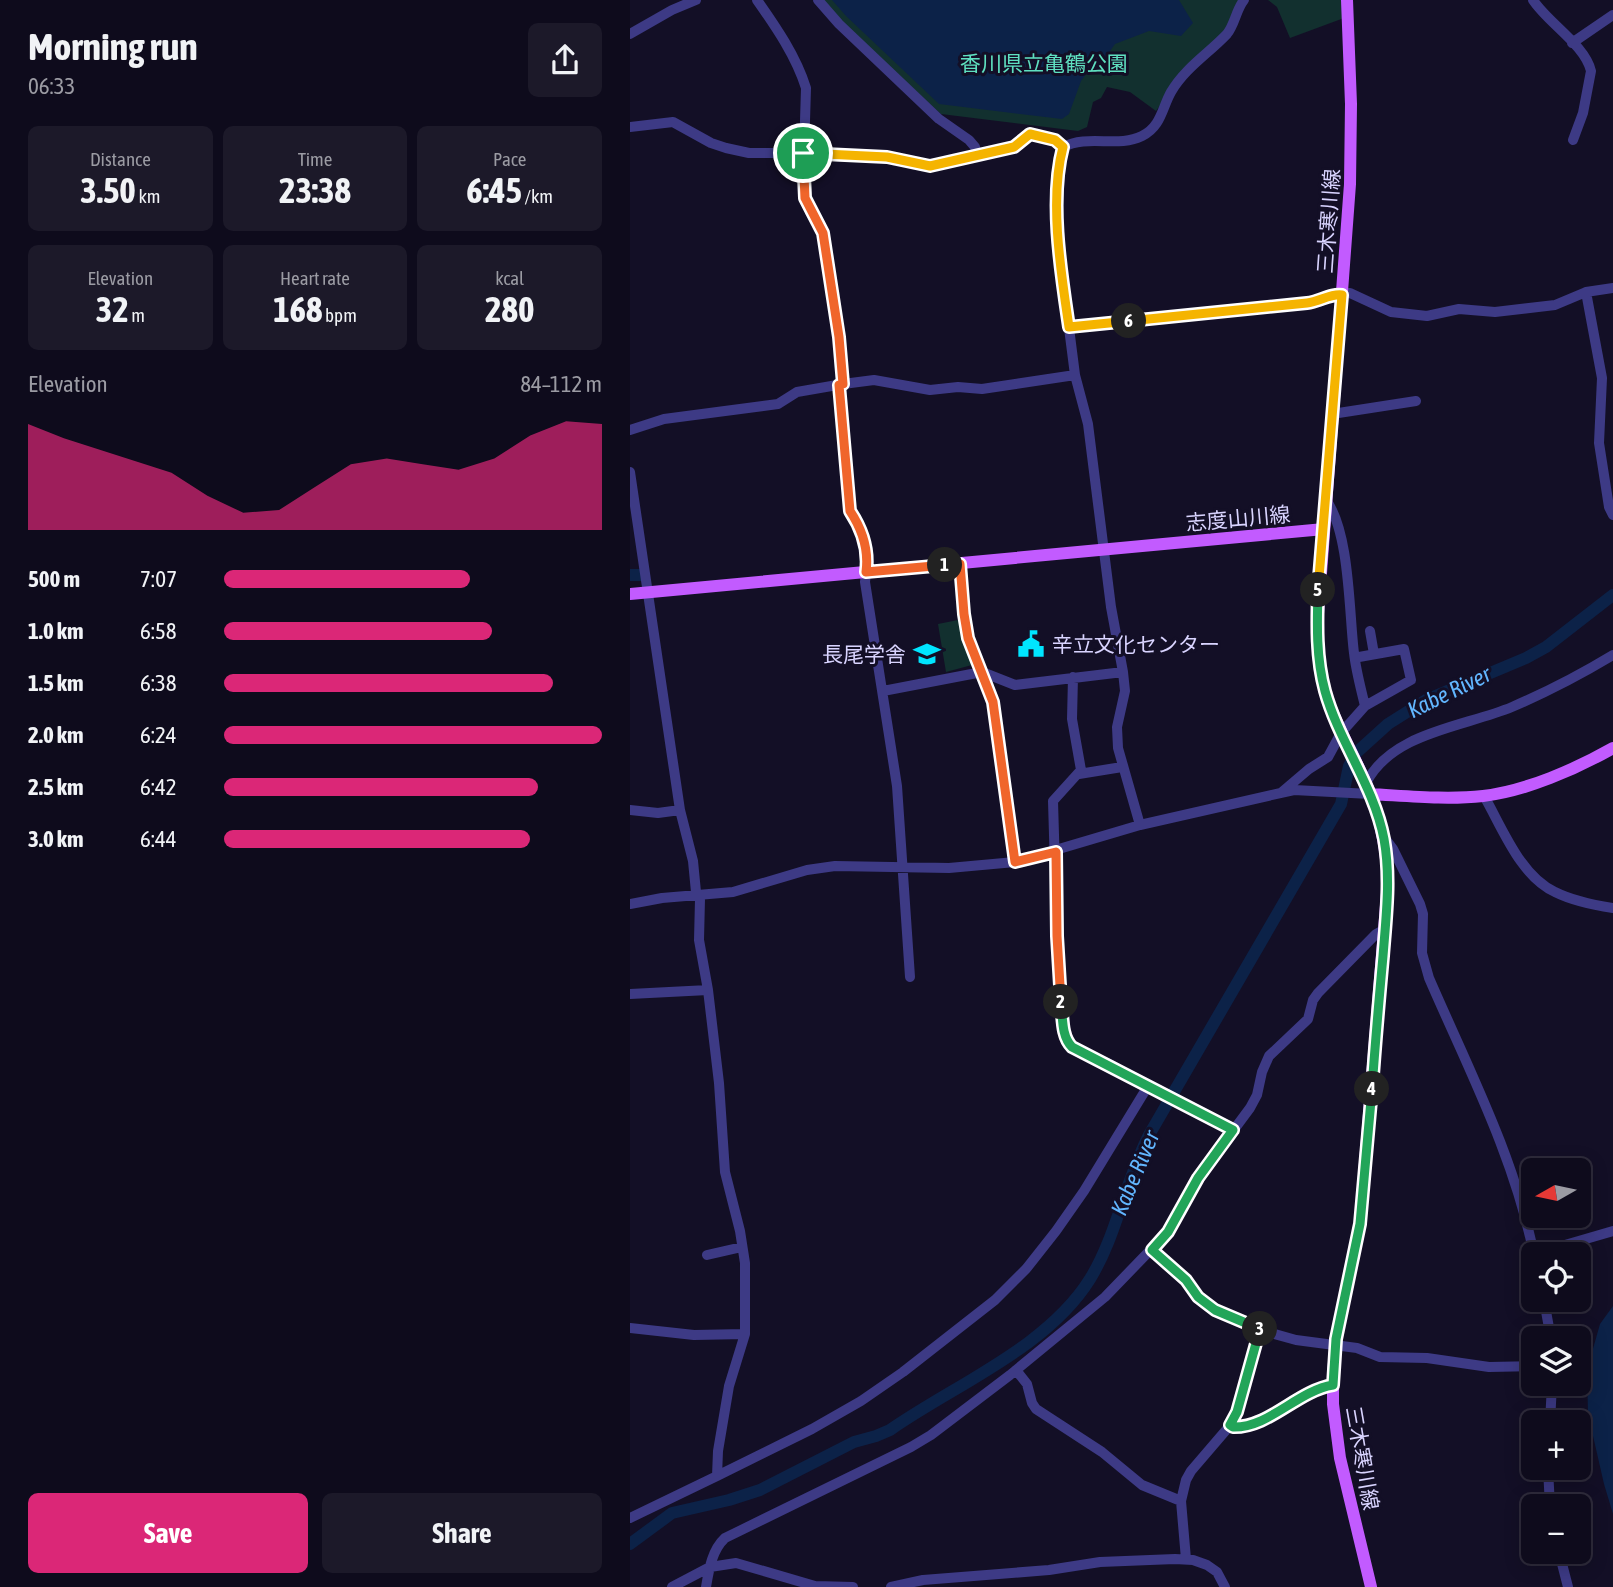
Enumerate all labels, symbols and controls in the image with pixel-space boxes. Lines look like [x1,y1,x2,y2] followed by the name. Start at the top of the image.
[528,23,602,97] button: share
[28,25,198,68] text: Morning run
[960,51,1128,75] park label: 香川県立亀鶴公園
[28,73,75,99] text: 06:33
[773,123,833,183] pin
[784,134,822,172] icon: arrive
[90,148,151,170] text: Distance
[298,148,332,170] text: Time
[493,148,526,170] text: Pace
[1312,168,1344,274] street label: 三木寒川線
[80,170,136,210] text: 3.50
[279,170,351,210] text: 23:38
[466,170,522,210] text: 6:45
[136,185,160,207] text: km
[522,185,553,207] text: /km
[87,267,153,289] text: Elevation
[280,267,350,289] text: Heart rate
[495,267,524,289] text: kcal
[96,289,129,329] text: 32
[273,289,323,329] text: 168
[485,289,534,329] text: 280
[129,304,145,326] text: m
[323,304,357,326] text: bpm
[1112,304,1146,338] pin: 6
[1124,309,1133,331] text: 6
[28,371,108,397] text: Elevation
[520,371,602,397] text: 84–112 m
[1185,501,1291,535] street label: 志度山川線
[928,548,962,582] pin: 1
[940,553,949,575] text: 1
[28,566,80,592] text: 500 m
[140,566,177,592] text: 7:07
[1300,572,1336,608] pin: 5
[1313,578,1322,600] text: 5
[28,618,84,644] text: 1.0 km
[140,618,177,644] text: 6:58
[1016,629,1046,659] public building icon: 辛立文化センター
[1052,632,1220,656] place label: 辛立文化センター
[912,639,942,669] school or university icon: 長尾学舎
[822,642,906,666] place label: 長尾学舎
[1403,660,1496,723] water label: Kabe River
[28,670,84,696] text: 1.5 km
[140,670,177,696] text: 6:38
[28,722,84,748] text: 2.0 km
[140,722,177,748] text: 6:24
[28,774,84,800] text: 2.5 km
[140,774,177,800] text: 6:42
[28,826,84,852] text: 3.0 km
[140,826,177,852] text: 6:44
[1044,984,1078,1020] pin: 2
[1056,990,1065,1012] text: 2
[1354,1072,1390,1106] pin: 4
[1367,1077,1376,1099] text: 4
[1106,1126,1165,1219] water label: Kabe River
[1521,1158,1591,1228] north arrow
[1521,1158,1591,1564] map controls
[1521,1242,1591,1312] button: locate
[1242,1312,1278,1346] pin: 3
[1255,1317,1264,1339] text: 3
[1521,1326,1591,1396] button: layers
[1342,1404,1384,1512] street label: 三木寒川線
[1521,1410,1591,1480] button: +
[28,1493,308,1573] button: Save
[322,1493,602,1573] button: Share
[1521,1494,1591,1564] button: −

